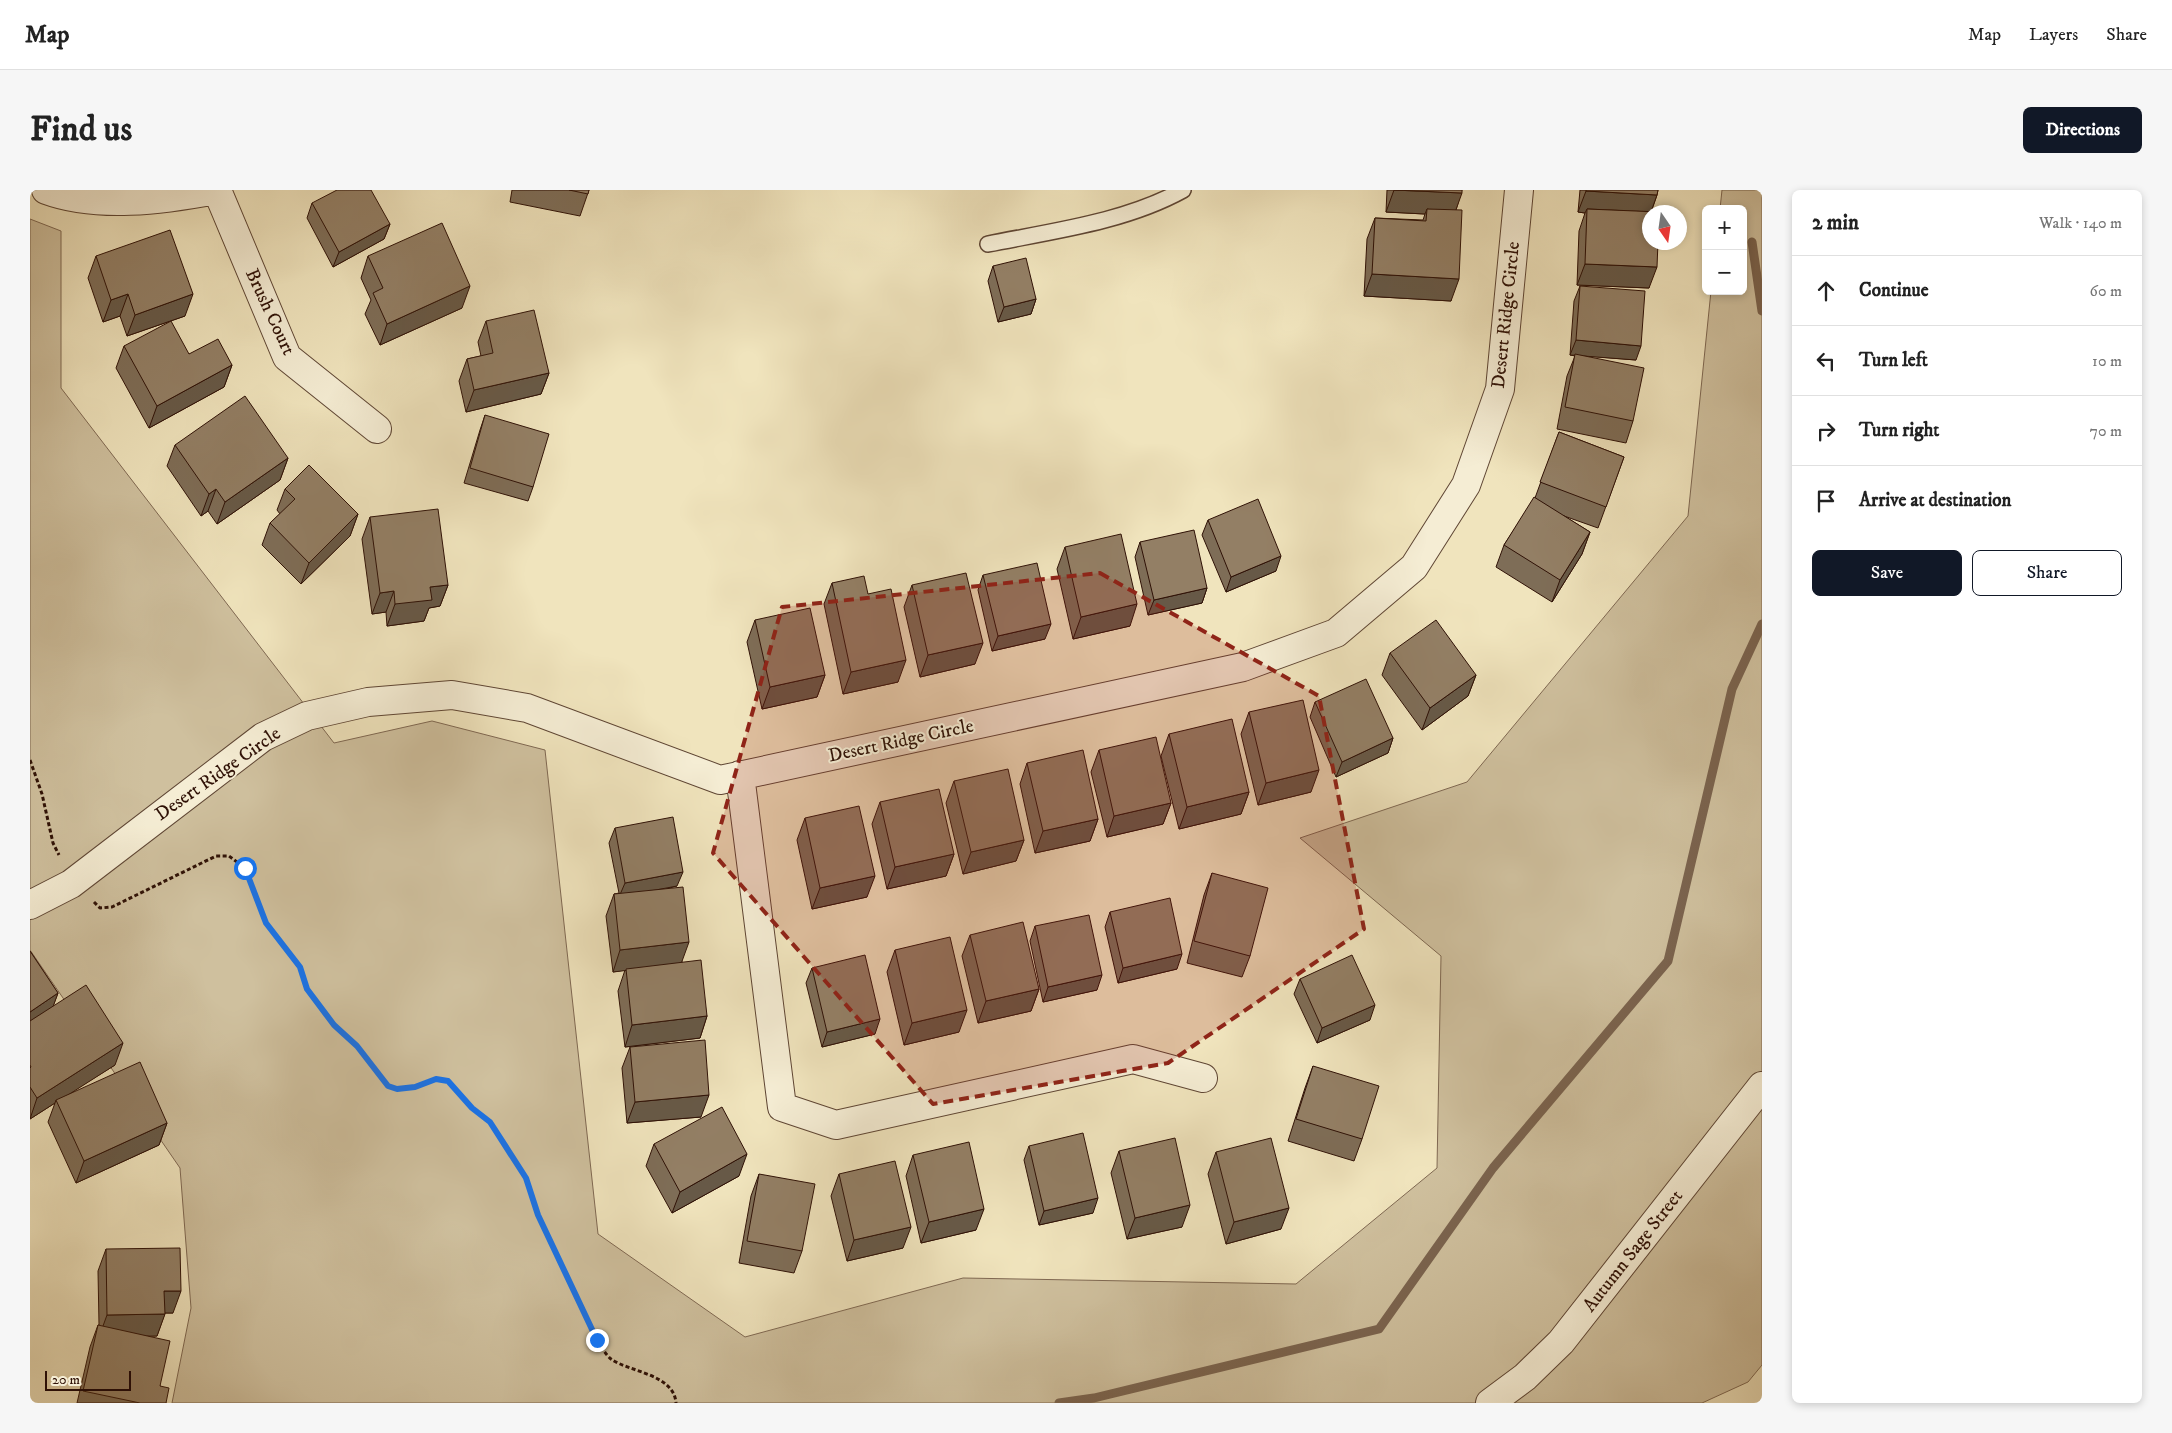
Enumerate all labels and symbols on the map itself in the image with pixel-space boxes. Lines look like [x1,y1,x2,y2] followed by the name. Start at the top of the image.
[1642,205,1687,250] north arrow
[1487,240,1525,390] street label: Desert Ridge Circle
[240,265,300,359] street label: Brush Court
[826,714,976,768] street label: Desert Ridge Circle
[151,722,285,826] street label: Desert Ridge Circle
[234,857,257,880] route start
[1578,1185,1688,1317] street label: Autumn Sage Street
[586,1329,609,1352] route end
[45,1368,131,1391] scale bar

